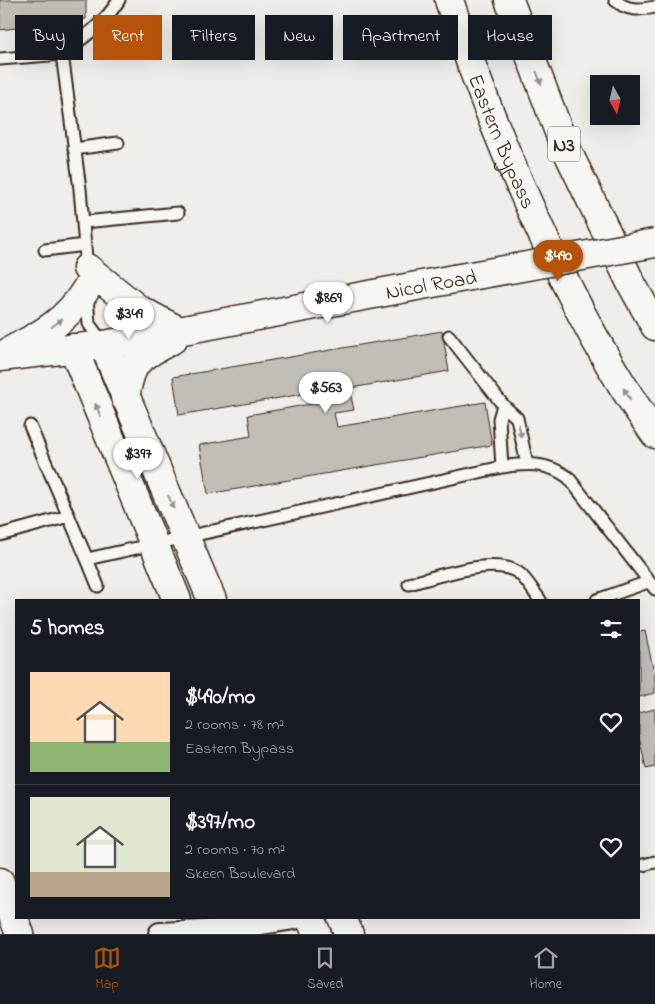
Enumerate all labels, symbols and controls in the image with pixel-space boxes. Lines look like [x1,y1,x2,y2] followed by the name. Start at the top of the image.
[15,15,83,60] chip: Buy
[93,15,162,60] chip: Rent
[172,15,255,60] chip: Filters
[265,15,333,60] chip: New
[343,15,458,60] chip: Apartment
[468,15,552,60] chip: House
[459,70,542,214] street label: Eastern Bypass
[536,71,543,86] one-way arrow
[590,75,640,125] north arrow
[590,75,640,125] map controls
[548,126,580,162] road number: N3
[528,240,588,282] pin: $490
[544,244,572,268] text: $490
[383,263,479,309] street label: Nicol Road
[298,282,358,324] pin: $869
[314,286,342,310] text: $869
[99,298,159,340] pin: $349
[115,302,143,326] text: $349
[50,318,64,328] one-way arrow
[296,372,356,414] pin: $563
[310,376,342,400] text: $563
[622,387,632,401] one-way arrow
[94,402,101,417] one-way arrow
[516,424,524,439] one-way arrow
[108,438,168,480] pin: $397
[124,442,152,466] text: $397
[167,495,175,509] one-way arrow
[30,614,105,644] text: 5 homes
[597,615,625,643] icon: filters
[185,683,255,713] text: $490/mo
[70,692,130,752] icon: home
[597,708,625,736] icon: heart
[185,713,284,737] text: 2 rooms · 78 m²
[185,737,294,761] text: Eastern Bypass
[185,808,255,838] text: $397/mo
[70,817,130,877] icon: home
[597,833,625,861] icon: heart
[185,838,285,862] text: 2 rooms · 70 m²
[185,862,295,886] text: Skeen Boulevard
[93,944,121,995] tab: Map
[307,944,343,995] tab: Saved
[529,944,562,995] tab: Home

